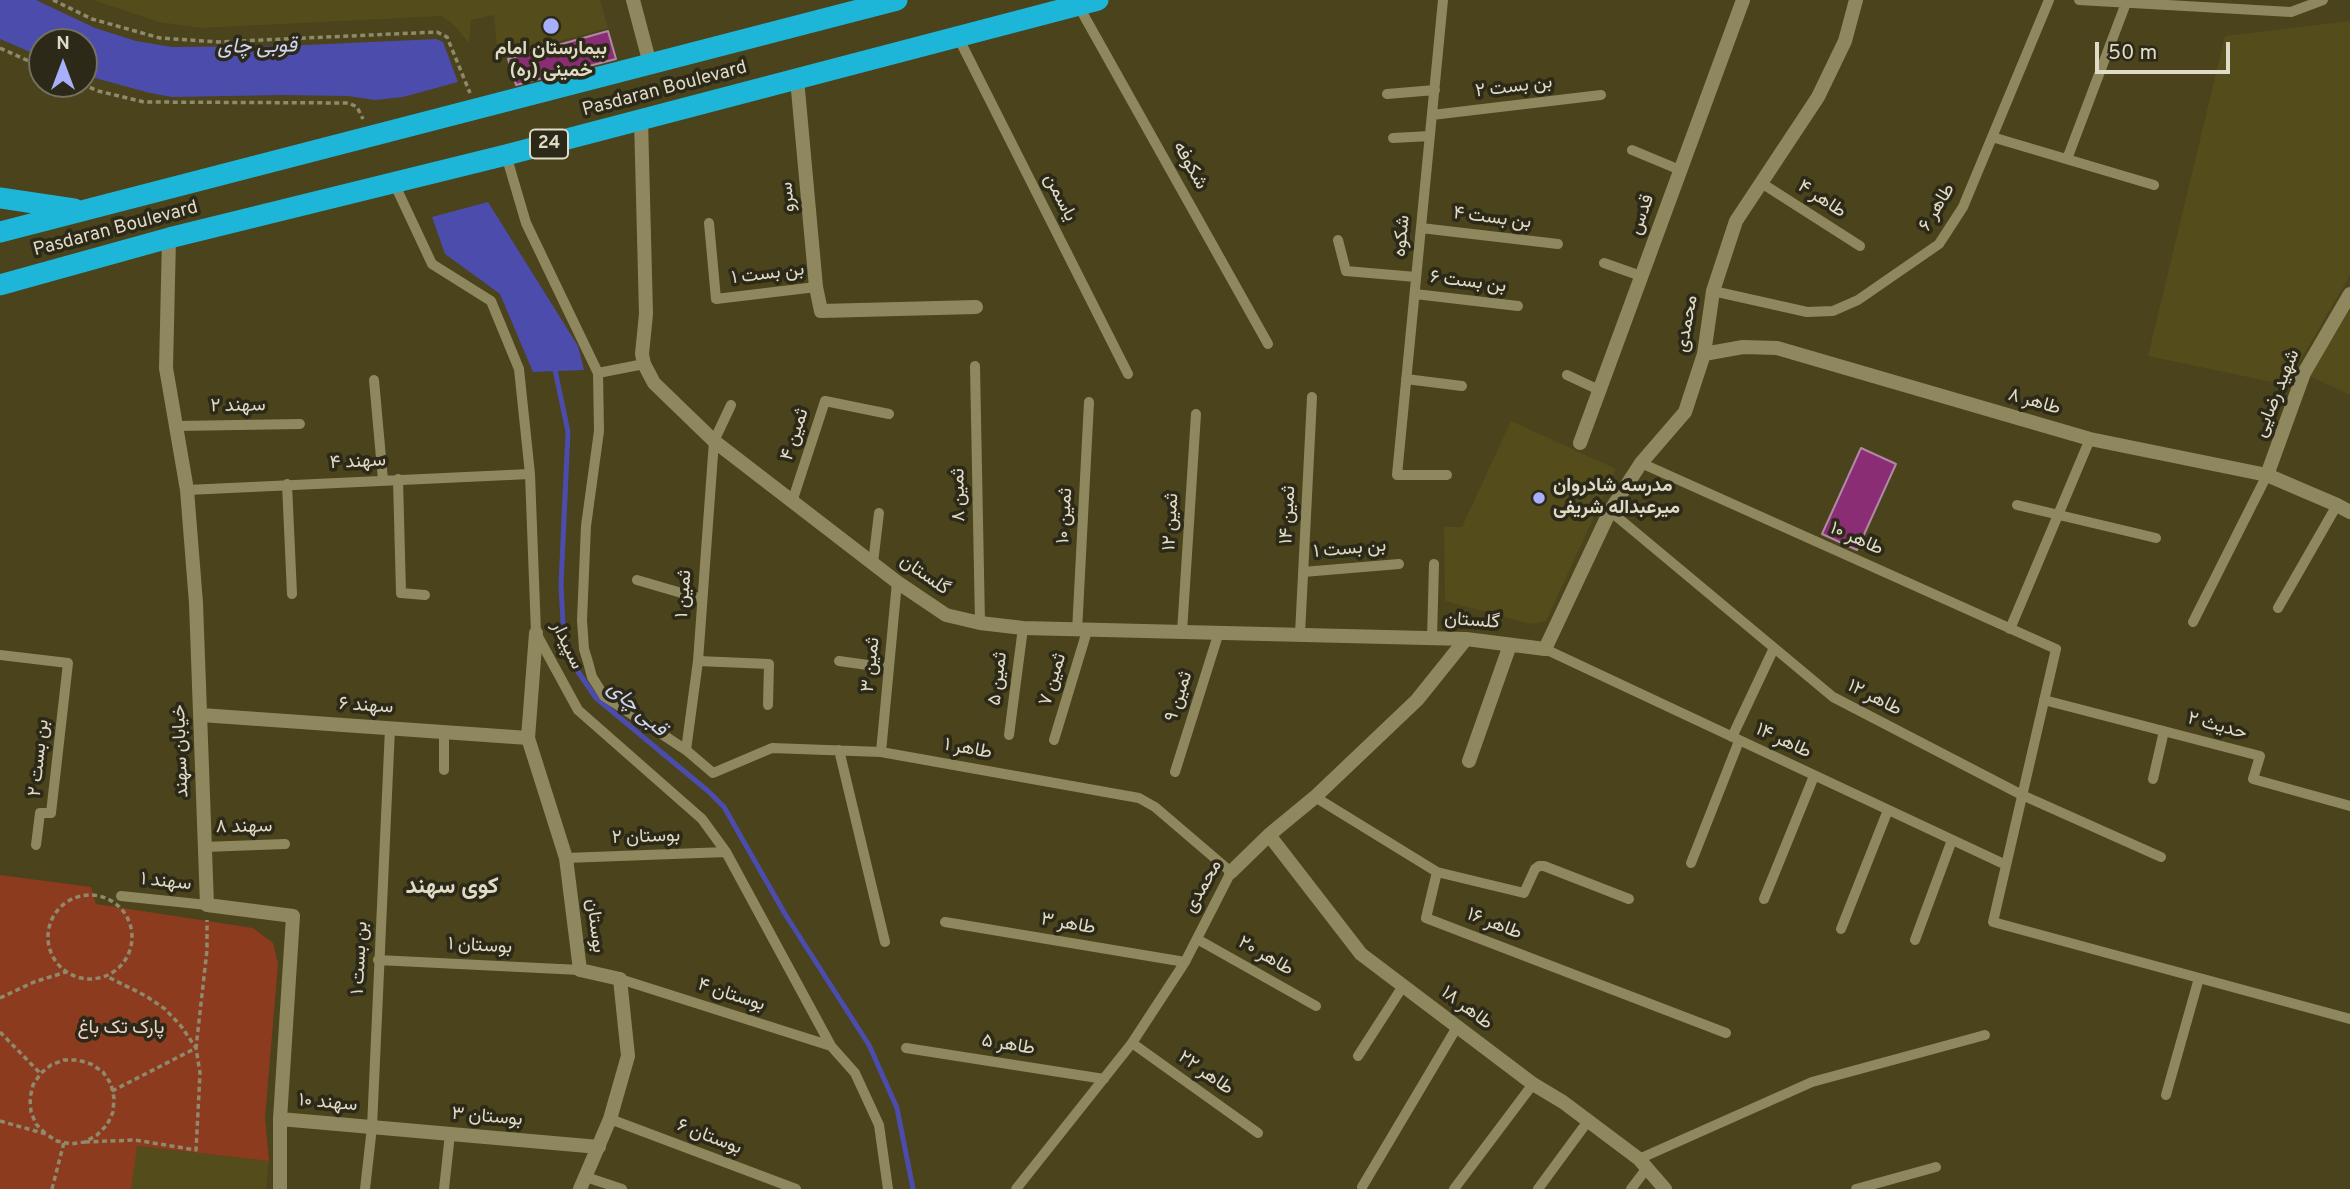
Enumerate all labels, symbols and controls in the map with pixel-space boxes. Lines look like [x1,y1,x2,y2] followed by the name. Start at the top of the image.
[541,16,561,36] marker: بیمارستان امام خمینی (ره)
[28,28,98,98] north arrow
[2098,28,2233,72] scale bar
[56,32,70,56] text: N
[217,35,297,61] water label: قوبی چای
[495,39,607,83] place label: بیمارستان امام خمینی (ره)
[2108,40,2157,67] text: 50 m
[580,57,750,123] street label: Pasdaran Boulevard
[1474,72,1554,104] street label: بن بست ۲
[530,130,568,159] road number: 24
[1167,138,1211,194] street label: شکوفه
[1037,170,1081,226] street label: یاسمن
[1792,176,1850,224] street label: طاهر ۴
[1915,180,1961,236] street label: طاهر ۶
[776,181,802,213] street label: سرو
[1625,192,1661,238] street label: قدس
[31,197,201,263] street label: Pasdaran Boulevard
[1452,203,1532,235] street label: بن بست ۴
[1389,214,1417,258] street label: شکوه
[730,259,806,291] street label: بن بست ۱
[1429,267,1507,299] street label: بن بست ۶
[1672,294,1704,354] street label: محمدی
[2250,347,2306,441] street label: شهید رضایی
[2005,385,2063,421] street label: طاهر ۸
[210,395,266,419] street label: سهند ۲
[777,406,815,464] street label: ثمین ۴
[329,450,387,476] street label: سهند ۴
[948,468,972,522] street label: ثمین ۸
[1553,476,1680,520] place label: مدرسه شادروان میرعبداله شریفی
[1276,485,1302,545] street label: ثمین ۱۴
[1053,487,1079,545] street label: ثمین ۱۰
[1531,490,1547,506] marker: مدرسه شادروان میرعبداله شریفی
[1159,493,1185,551] street label: ثمین ۱۲
[1826,518,1886,562] street label: طاهر ۱۰
[1313,535,1387,565] street label: بن بست ۱
[895,551,953,601] street label: گلستان
[672,569,698,619] street label: ثمین ۱
[1443,609,1501,635] street label: گلستان
[545,618,587,674] street label: سپیدار
[858,636,886,694] street label: ثمین ۳
[984,651,1014,707] street label: ثمین ۵
[1035,651,1073,709] street label: ثمین ۷
[1161,669,1199,725] street label: ثمین ۹
[1843,676,1905,722] street label: طاهر ۱۲
[601,677,671,743] water label: قبی چای
[338,694,394,720] street label: سهند ۶
[169,704,195,798] street label: خیابان سهند
[2185,708,2249,746] street label: حدیث ۲
[25,718,55,798] street label: بن بست ۲
[1752,719,1814,765] street label: طاهر ۱۴
[942,735,994,765] street label: طاهر ۱
[216,816,272,840] street label: سهند ۸
[611,825,681,851] street label: بوستان ۲
[1180,856,1228,918] street label: محمدی
[139,869,193,897] street label: سهند ۱
[405,874,499,902] district label: کوی سهند
[579,898,609,954] street label: بوستان
[1463,904,1525,946] street label: طاهر ۱۶
[1039,909,1097,941] street label: طاهر ۳
[348,921,374,995] street label: بن بست ۱
[1233,932,1297,982] street label: طاهر ۲۰
[447,934,513,960] street label: بوستان ۱
[694,974,768,1018] street label: بوستان ۴
[1436,982,1496,1036] street label: طاهر ۱۸
[78,1018,164,1040] park label: پارک تک باغ
[980,1031,1036,1061] street label: طاهر ۵
[1173,1047,1237,1101] street label: طاهر ۲۲
[298,1090,358,1118] street label: سهند ۱۰
[451,1104,523,1132] street label: بوستان ۳
[673,1115,745,1161] street label: بوستان ۶

